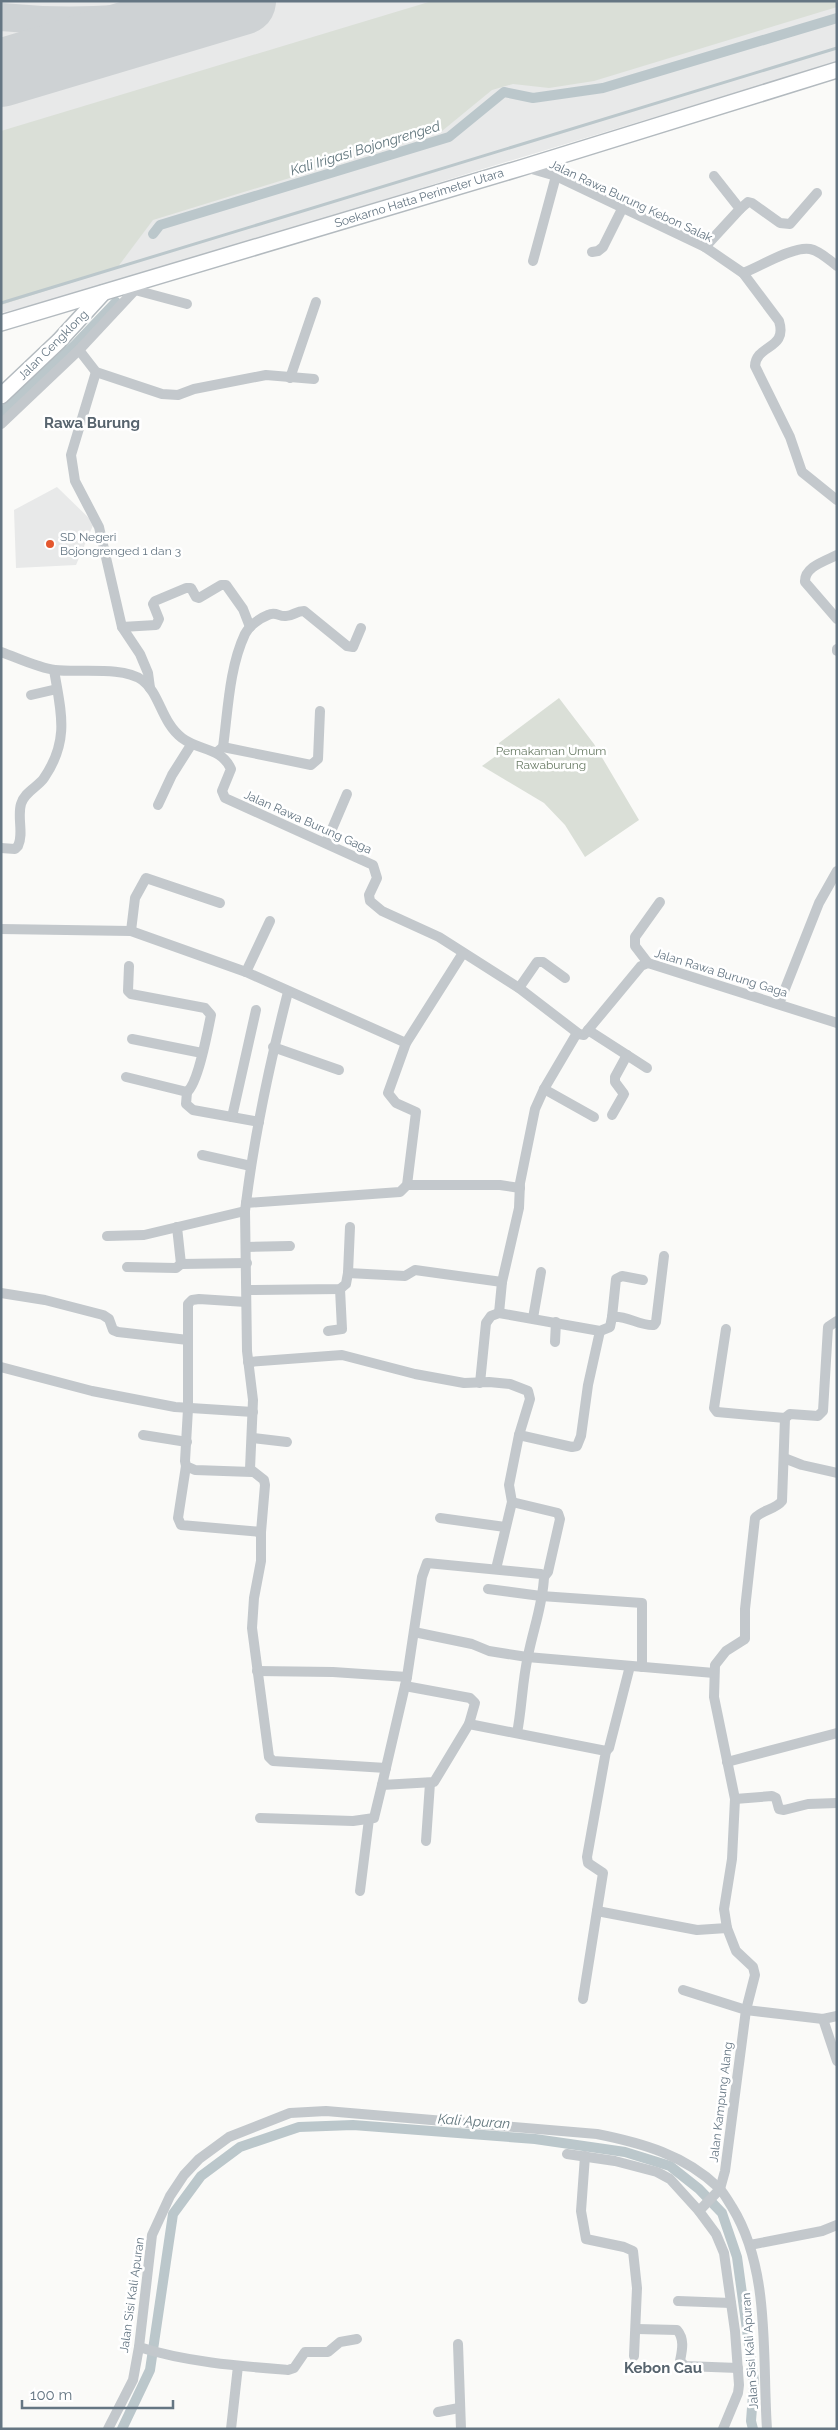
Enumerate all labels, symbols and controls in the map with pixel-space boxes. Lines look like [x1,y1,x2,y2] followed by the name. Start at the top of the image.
[288,117,442,178] water label: Kali Irigasi Bojongrenged
[547,157,715,245] street label: Jalan Rawa Burung Kebon Salak
[333,166,505,230] street label: Soekarno Hatta Perimeter Utara
[15,307,91,383] street label: Jalan Cengklong
[44,414,140,432] district label: Rawa Burung
[60,530,181,558] place label: SD Negeri Bojongrenged 1 dan 3
[44,538,56,550] marker: SD Negeri Bojongrenged 1 dan 3
[496,744,606,772] park label: Pemakaman Umum Rawaburung
[242,787,374,857] street label: Jalan Rawa Burung Gaga
[653,946,789,1000] street label: Jalan Rawa Burung Gaga
[707,2041,735,2163] street label: Jalan Kampung Alang
[437,2110,511,2132] water label: Kali Apuran
[117,2236,147,2354] street label: Jalan Sisi Kali Apuran
[739,2292,761,2410] street label: Jalan Sisi Kali Apuran
[624,2359,702,2377] district label: Kebon Cau
[22,2378,174,2410] scale bar
[30,2386,72,2404] text: 100 m

